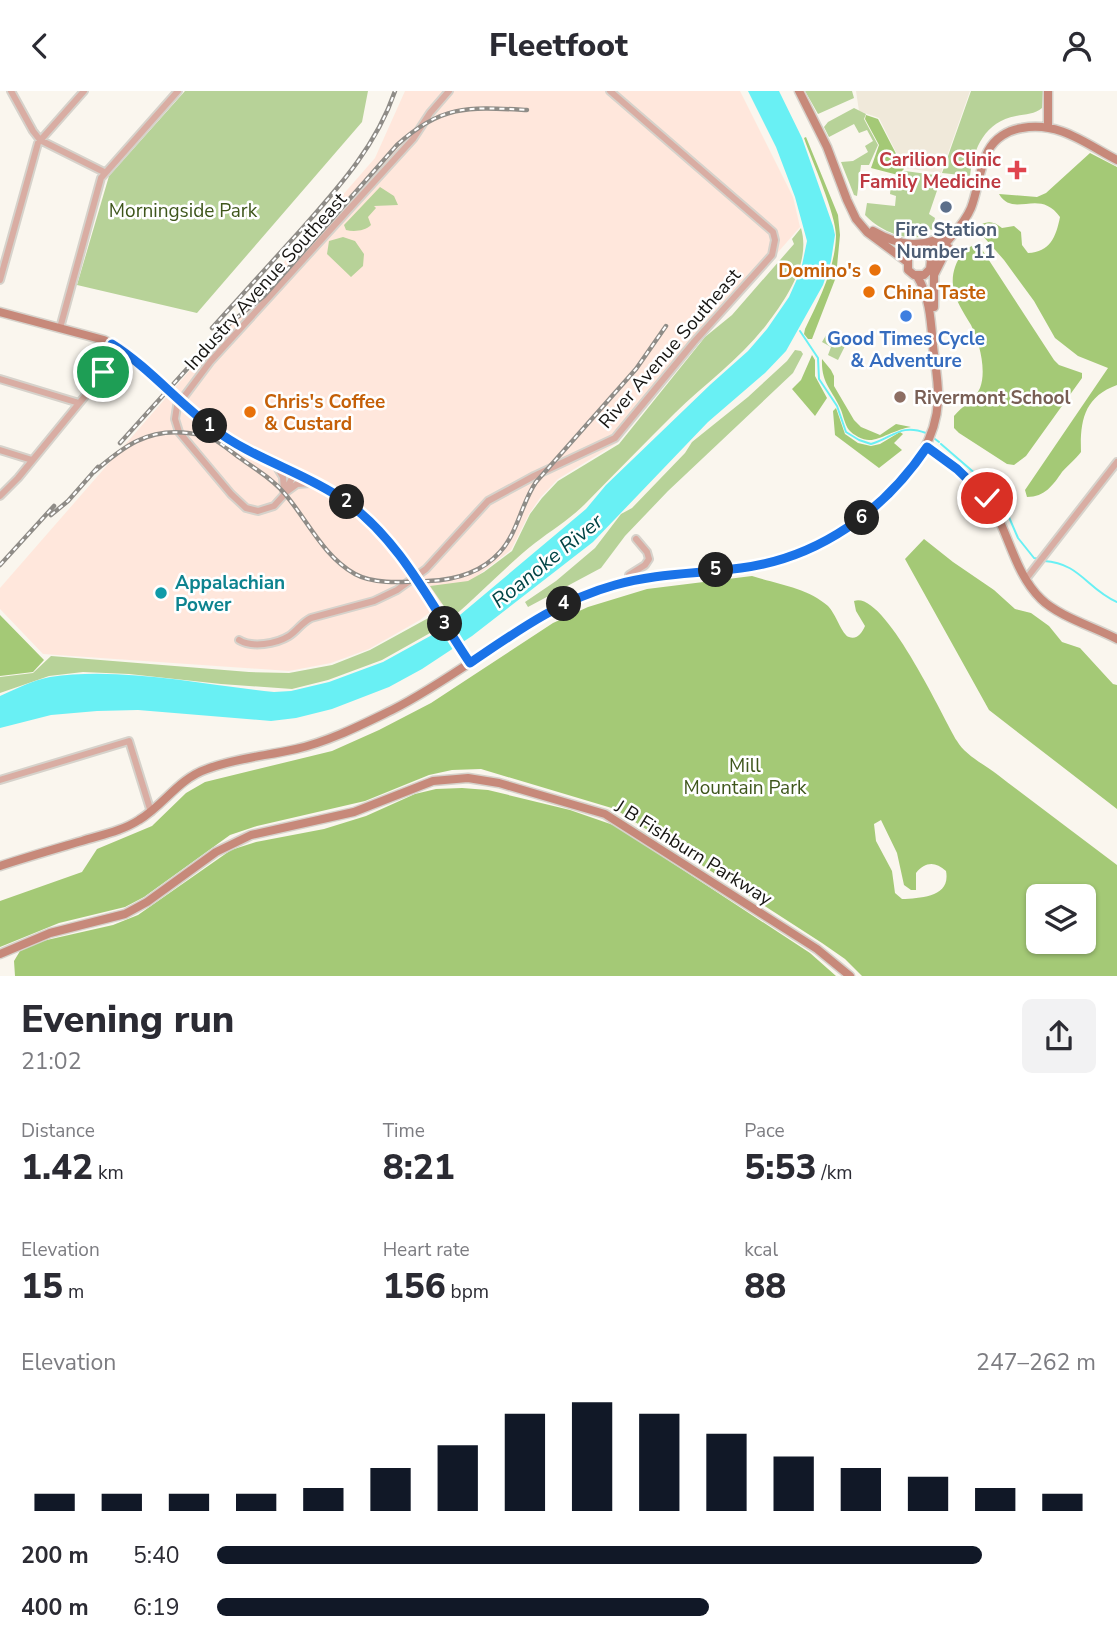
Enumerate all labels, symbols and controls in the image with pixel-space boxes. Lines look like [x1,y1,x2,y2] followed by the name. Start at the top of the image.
[489,24,628,67] text: Fleetfoot
[21,27,59,65] icon: back
[1058,27,1096,65] icon: person
[860,147,1001,195] place label: Carilion Clinic Family Medicine
[1007,160,1027,180] marker: Carilion Clinic Family Medicine
[179,187,353,376] street label: Industry Avenue Southeast
[109,198,258,224] park label: Morningside Park
[938,199,954,215] marker: Fire Station Number 11
[895,217,997,265] place label: Fire Station Number 11
[778,258,861,284] place label: Domino's
[867,262,883,278] marker: Domino's
[593,263,747,434] street label: River Avenue Southeast
[883,280,986,306] place label: China Taste
[861,284,877,300] marker: China Taste
[898,308,914,324] marker: Good Times Cycle & Adventure
[827,326,985,374] place label: Good Times Cycle & Adventure
[73,342,133,402] pin
[84,353,122,391] icon: arrive
[914,385,1071,411] place label: Rivermont School
[264,389,385,437] place label: Chris's Coffee & Custard
[892,389,908,405] marker: Rivermont School
[242,404,258,420] marker: Chris's Coffee & Custard
[192,409,228,443] pin: 1
[204,412,215,438] text: 1
[957,468,1017,528] pin
[968,479,1006,517] icon: check
[330,485,364,519] pin: 2
[341,488,352,514] text: 2
[844,501,880,535] pin: 6
[856,504,867,530] text: 6
[486,507,609,614] water label: Roanoke River
[698,553,734,587] pin: 5
[710,556,721,582] text: 5
[175,570,285,618] place label: Appalachian Power
[153,585,169,601] marker: Appalachian Power
[546,587,582,621] pin: 4
[558,590,569,616] text: 4
[428,607,462,641] pin: 3
[439,610,450,636] text: 3
[683,753,807,801] park label: Mill Mountain Park
[609,793,777,912] street label: J B Fishburn Parkway
[1026,884,1096,954] map controls
[1026,884,1096,954] button: layers
[21,994,234,1045] text: Evening run
[1022,999,1096,1073] button: share
[21,1046,81,1077] text: 21:02
[21,1118,95,1144] text: Distance
[383,1118,425,1144] text: Time
[744,1118,785,1144] text: Pace
[21,1144,93,1191] text: 1.42
[383,1144,455,1191] text: 8:21
[744,1144,816,1191] text: 5:53
[93,1160,124,1186] text: km
[816,1160,852,1186] text: /km
[21,1237,100,1263] text: Elevation
[383,1237,470,1263] text: Heart rate
[744,1237,778,1263] text: kcal
[21,1263,63,1310] text: 15
[383,1263,446,1310] text: 156
[744,1263,786,1310] text: 88
[63,1279,84,1305] text: m
[446,1279,489,1305] text: bpm
[21,1347,116,1378] text: Elevation
[976,1347,1096,1378] text: 247–262 m
[21,1540,89,1571] text: 200 m
[133,1540,180,1571] text: 5:40
[21,1592,89,1623] text: 400 m
[133,1592,180,1623] text: 6:19

